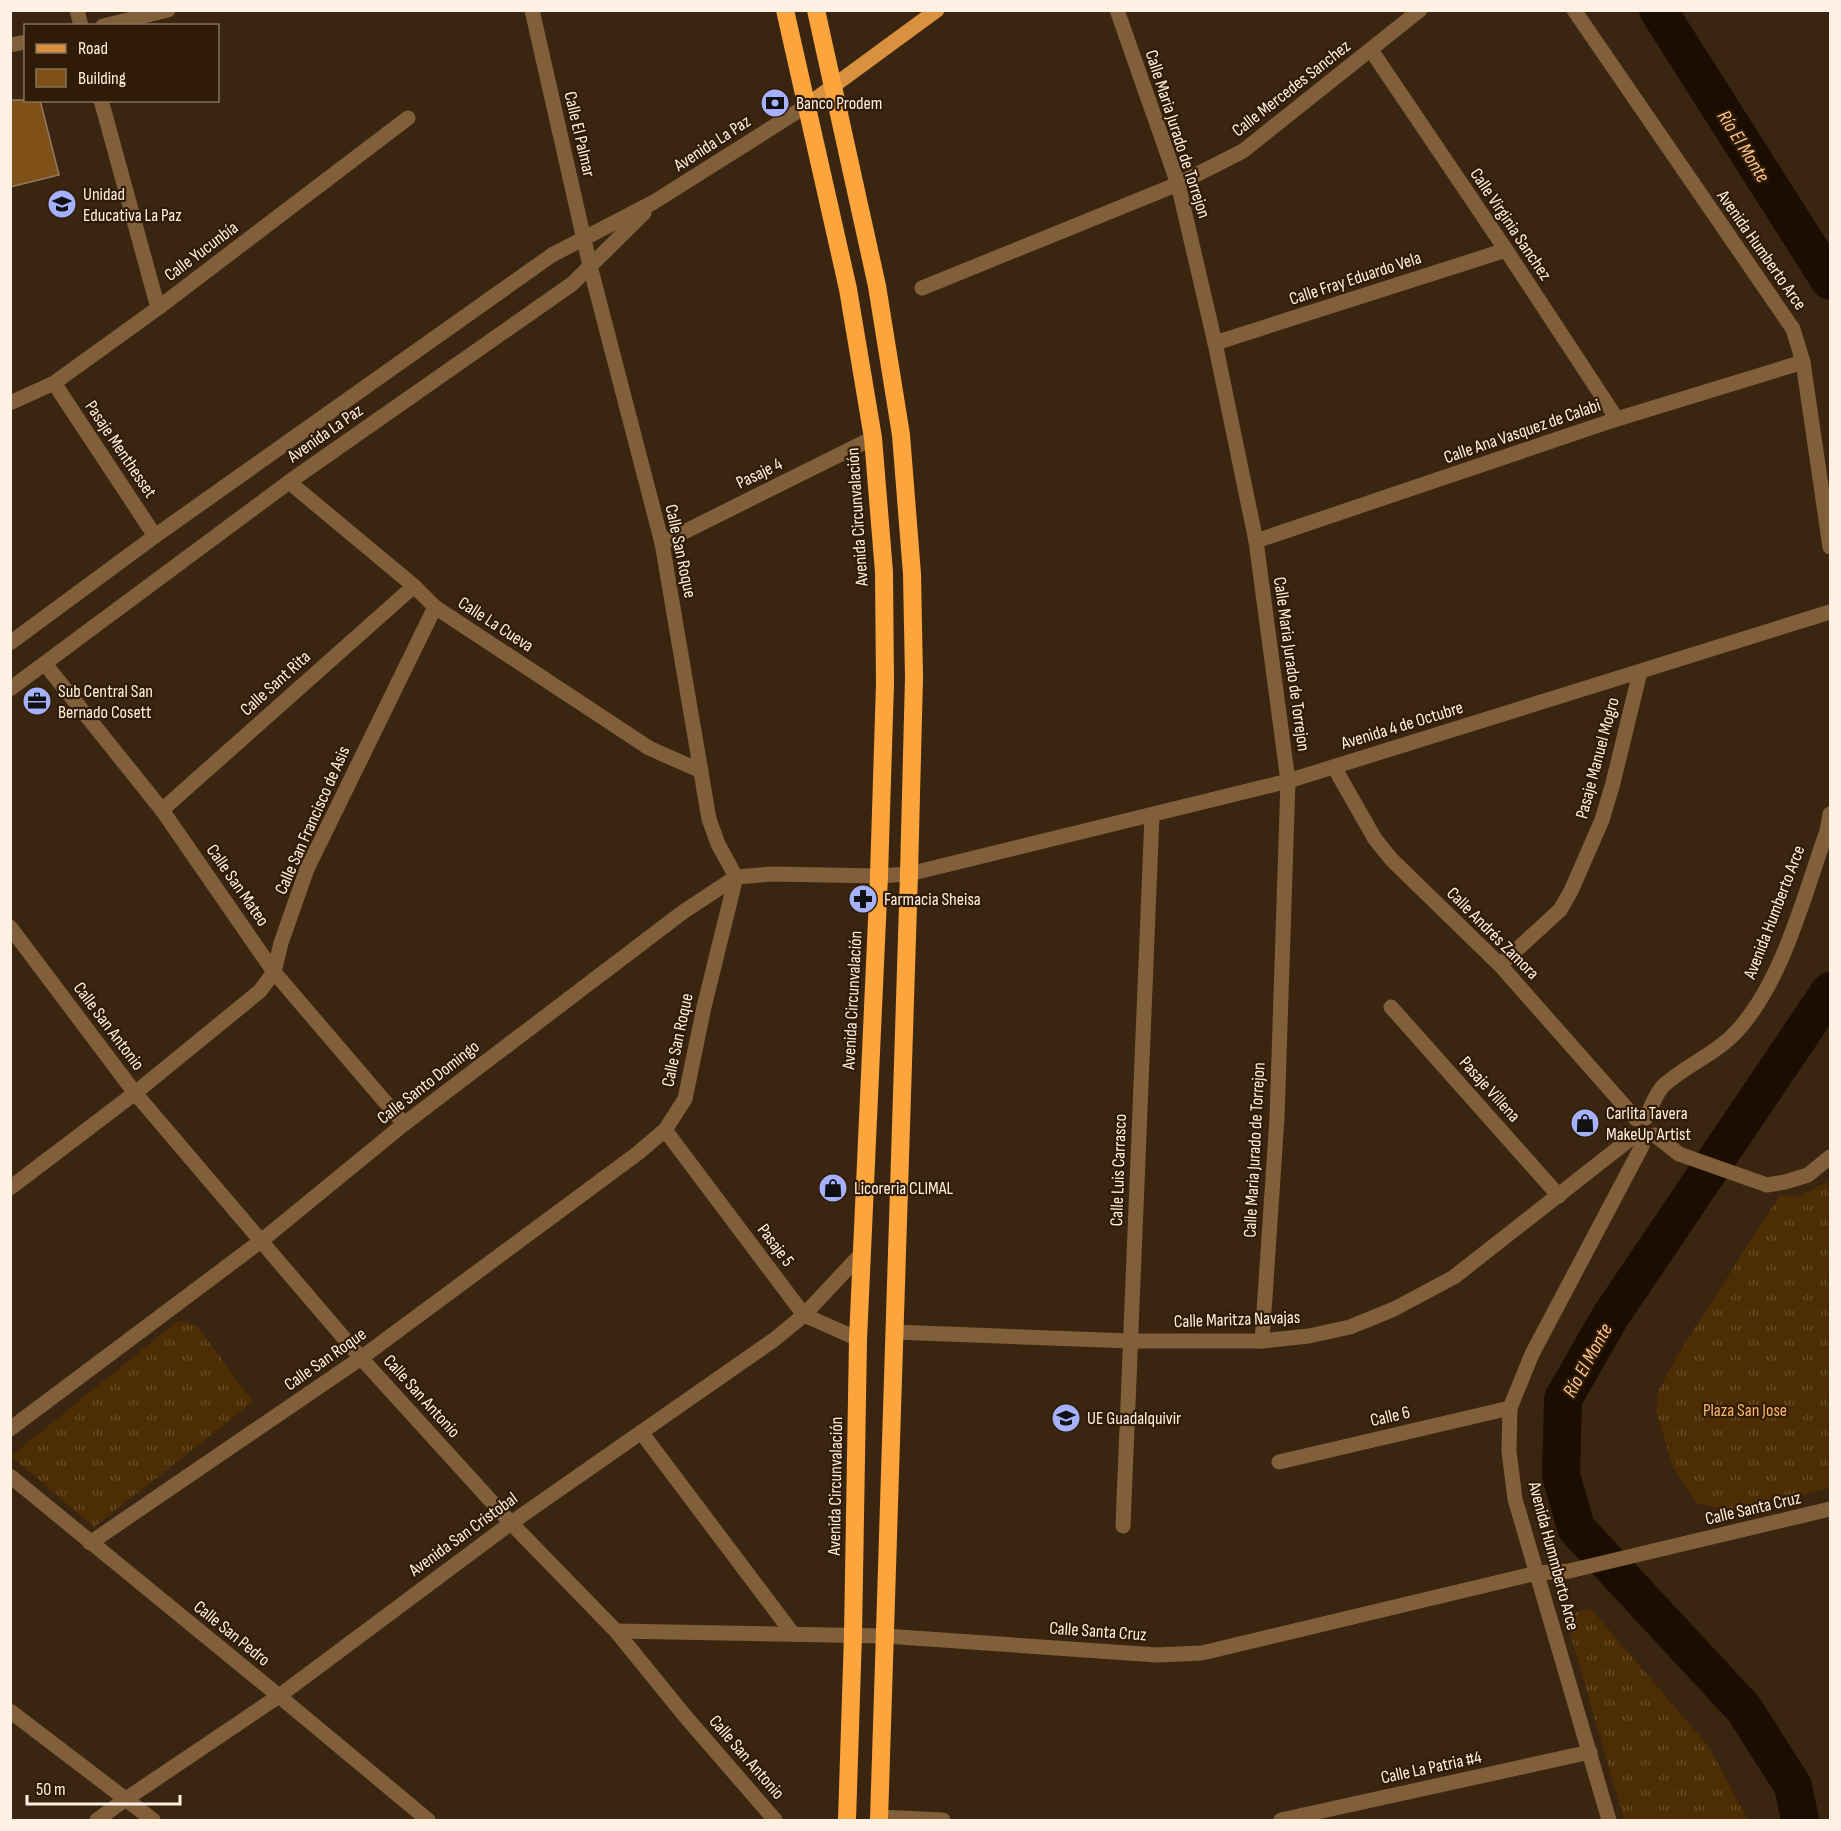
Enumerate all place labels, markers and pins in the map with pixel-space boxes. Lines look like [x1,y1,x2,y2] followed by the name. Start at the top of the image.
[759,87,791,119] bank icon: Banco Prodem
[796,93,882,114] place label: Banco Prodem
[83,184,182,226] place label: Unidad Educativa La Paz
[46,188,78,220] school or university icon: Unidad Educativa La Paz
[58,681,153,723] place label: Sub Central San Bernado Cosett
[21,685,53,717] office icon: Sub Central San Bernado Cosett
[847,883,879,915] pharmacy icon: Farmacia Sheisa
[884,889,981,910] place label: Farmacia Sheisa
[1606,1103,1691,1145] place label: Carlita Tavera MakeUp Artist
[1569,1107,1601,1139] shop icon: Carlita Tavera MakeUp Artist
[817,1172,849,1204] shop icon: Licoreria CLIMAL
[854,1178,953,1199] place label: Licoreria CLIMAL
[1050,1402,1082,1434] school or university icon: UE Guadalquivir
[1087,1408,1181,1429] place label: UE Guadalquivir

